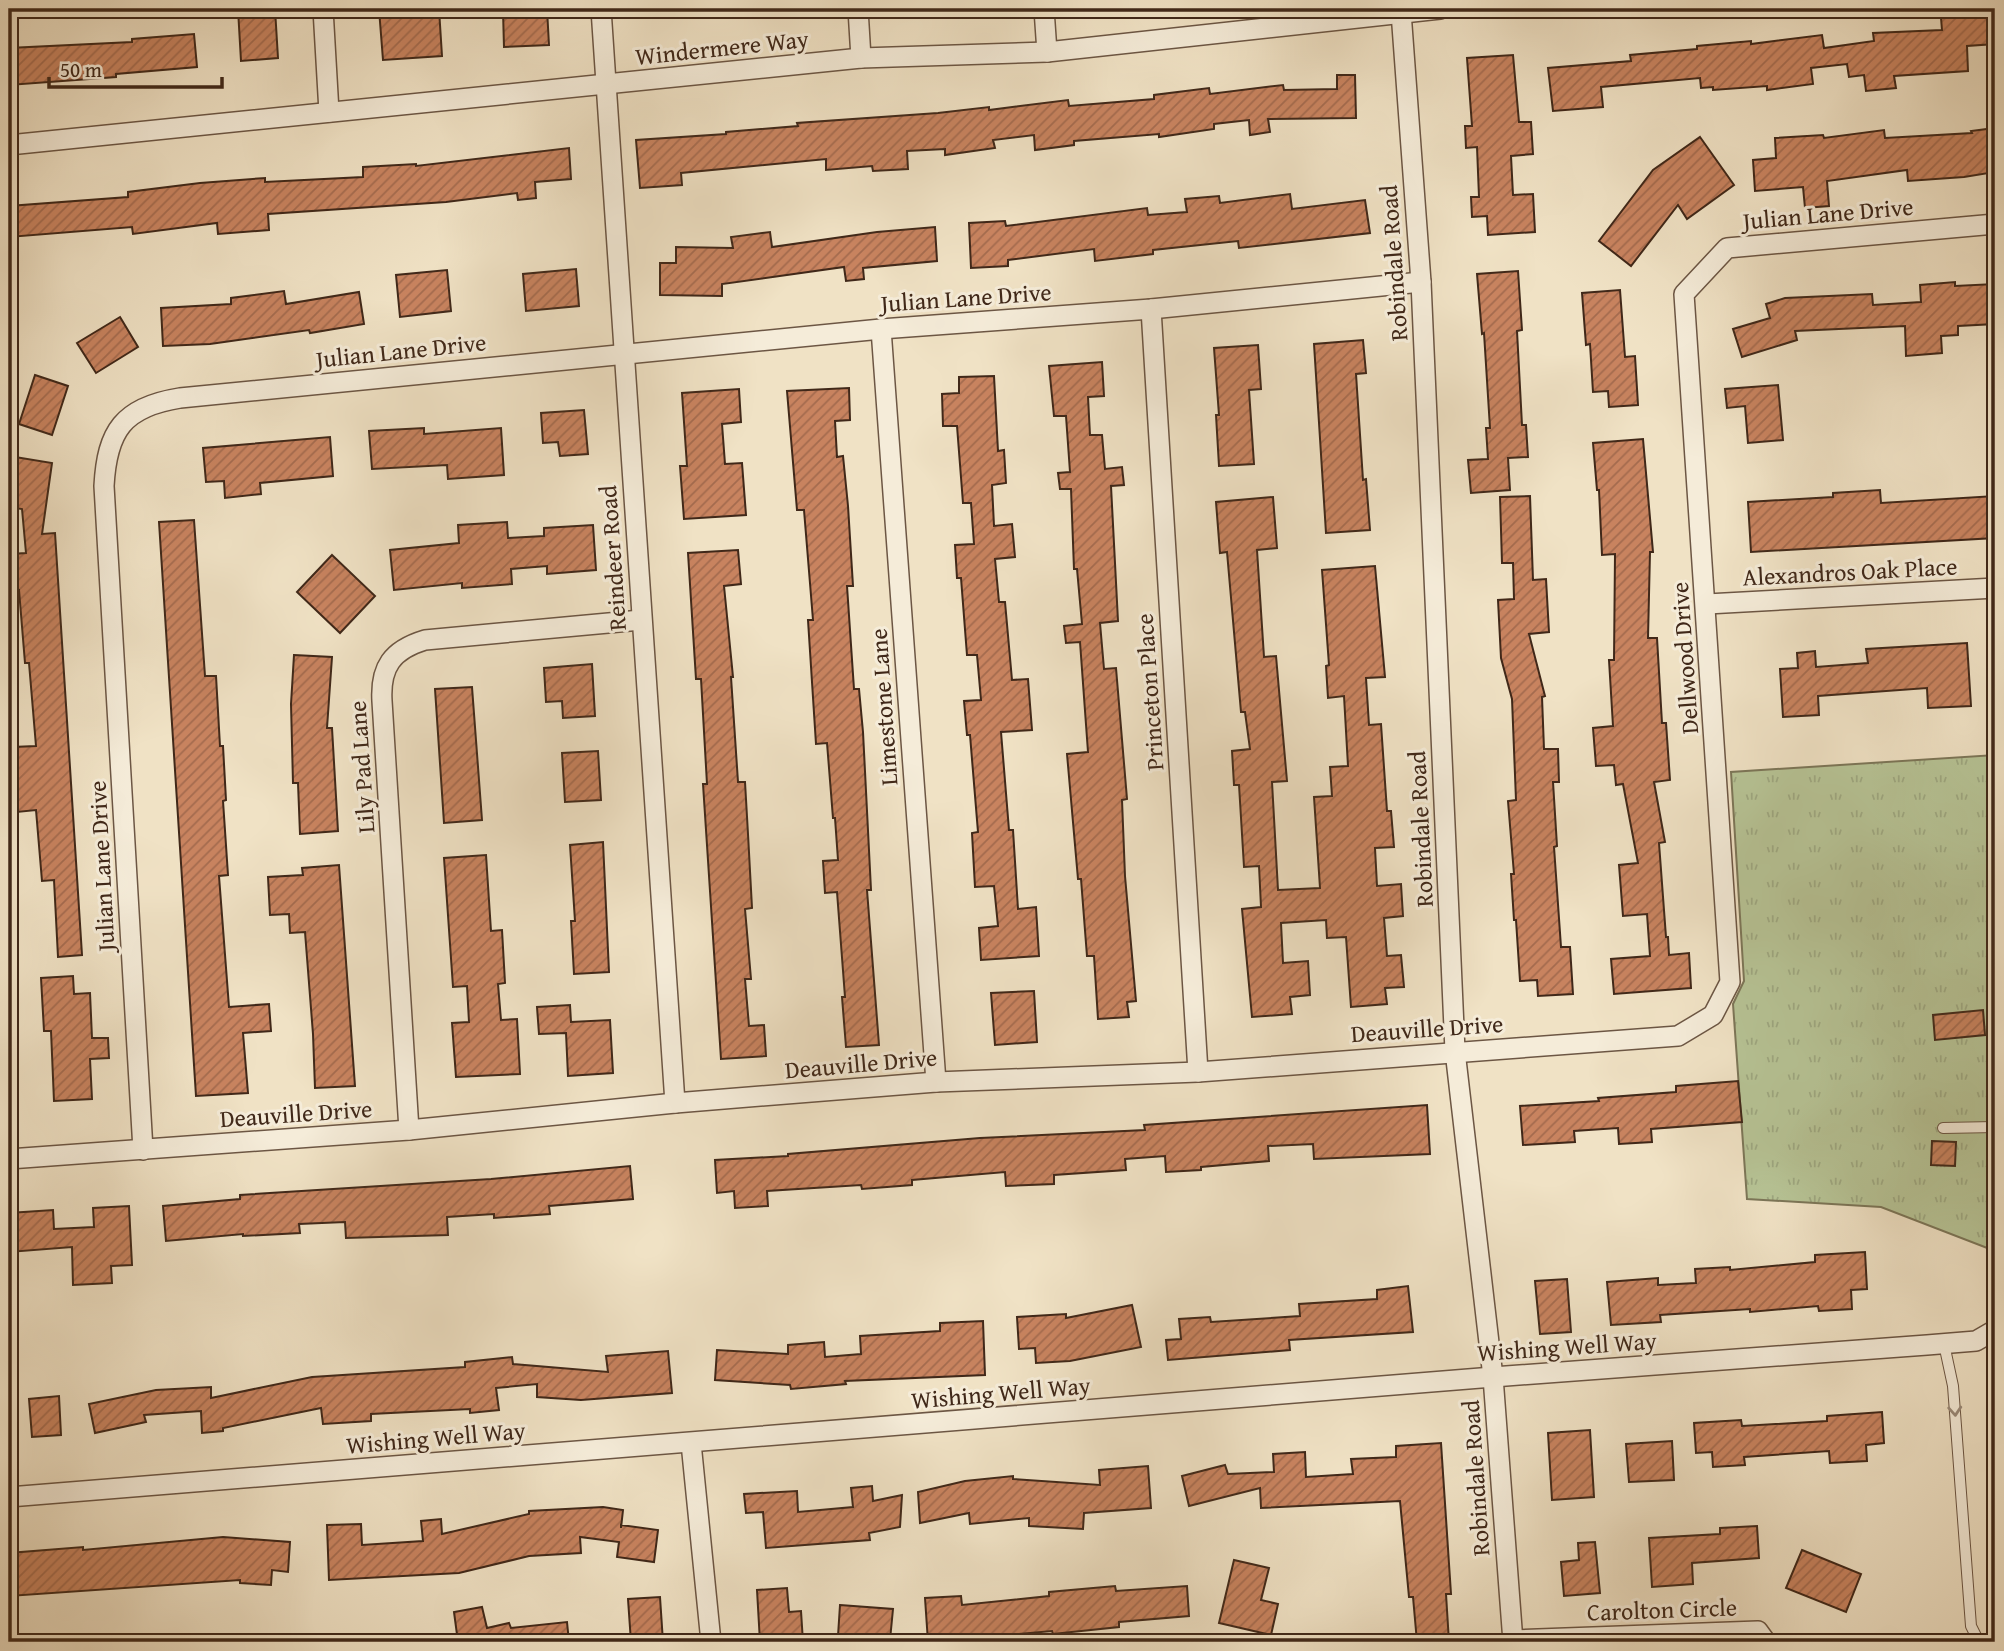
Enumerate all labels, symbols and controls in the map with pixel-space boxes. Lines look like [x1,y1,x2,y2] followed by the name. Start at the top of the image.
[633,21,810,74] street label: Windermere Way
[49,46,222,90] scale bar
[60,54,102,85] text: 50 m
[1371,184,1416,342] street label: Robindale Road
[1738,189,1915,239] street label: Julian Lane Drive
[876,274,1053,321] street label: Julian Lane Drive
[311,324,488,377] street label: Julian Lane Drive
[590,484,635,632] street label: Reindeer Road
[1742,548,1958,595] street label: Alexandros Oak Place
[1662,581,1707,735] street label: Dellwood Drive
[1127,612,1172,772] street label: Princeton Place
[861,627,906,787] street label: Limestone Lane
[339,700,384,834] street label: Lily Pad Lane
[1399,750,1442,908] street label: Robindale Road
[80,780,124,955] street label: Julian Lane Drive
[1350,1006,1504,1051] street label: Deauville Drive
[783,1039,939,1088] street label: Deauville Drive
[219,1091,373,1136] street label: Deauville Drive
[1476,1323,1658,1370] street label: Wishing Well Way
[910,1367,1092,1418] street label: Wishing Well Way
[1453,1399,1498,1557] street label: Robindale Road
[1947,1406,1962,1417] one-way arrow
[345,1412,527,1463] street label: Wishing Well Way
[1586,1589,1738,1630] street label: Carolton Circle

